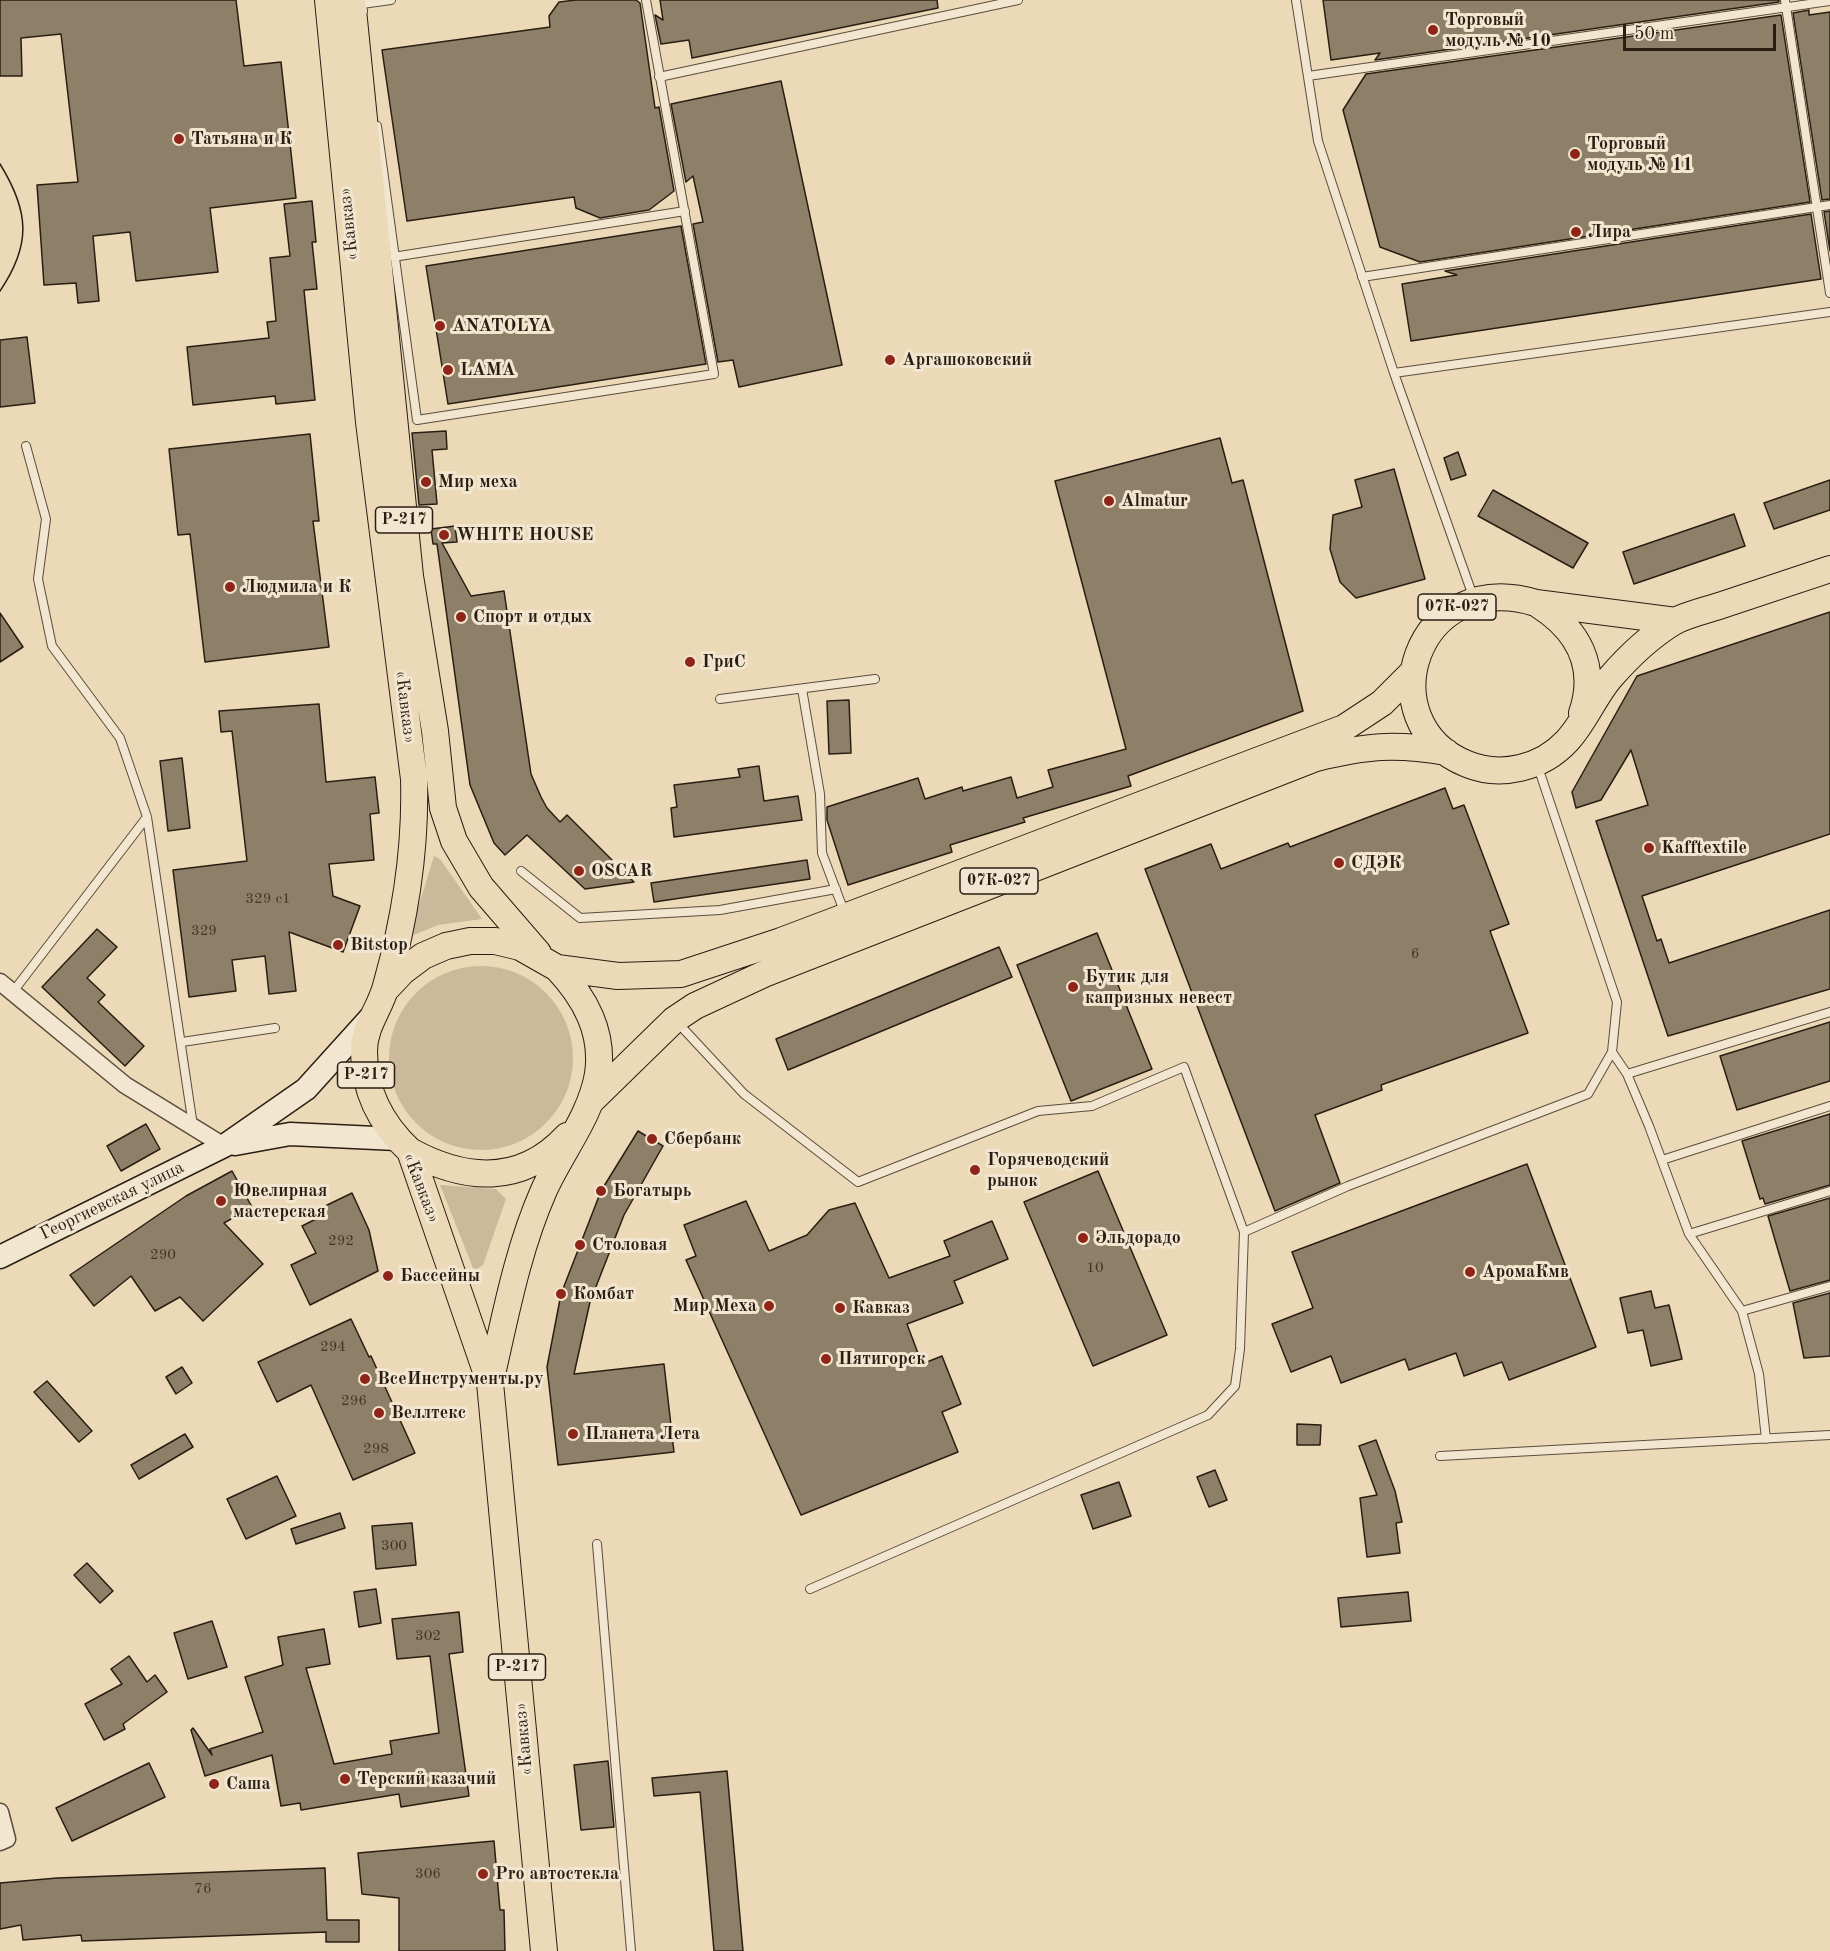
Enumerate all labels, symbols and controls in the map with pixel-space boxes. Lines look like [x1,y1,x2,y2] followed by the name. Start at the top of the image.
[1445,9,1551,52] place label: Торговый модуль № 10
[1626,12,1779,50] scale bar
[1426,23,1440,37] marker: Торговый модуль № 10
[1634,25,1674,43] text: 50 m
[191,128,292,150] place label: Татьяна и К
[172,132,186,146] marker: Татьяна и К
[1587,133,1693,176] place label: Торговый модуль № 11
[1568,147,1582,161] marker: Торговый модуль № 11
[334,186,364,262] street label: «Кавказ»
[1588,221,1631,243] place label: Лира
[1569,225,1583,239] marker: Лира
[452,315,552,337] place label: ANATOLYA
[433,319,447,333] marker: ANATOLYA
[902,349,1032,371] place label: Аргашоковский
[883,353,897,367] marker: Аргашоковский
[460,359,515,381] place label: LAMA
[441,363,455,377] marker: LAMA
[438,471,518,493] place label: Мир меха
[419,475,433,489] marker: Мир меха
[1121,490,1188,512] place label: Almatur
[1102,494,1116,508] marker: Almatur
[376,507,432,533] road number: Р-217
[456,524,593,546] place label: WHITE HOUSE
[437,528,451,542] marker: WHITE HOUSE
[242,576,351,598] place label: Людмила и К
[223,580,237,594] marker: Людмила и К
[1418,594,1496,620] road number: 07К-027
[473,606,592,628] place label: Спорт и отдых
[454,610,468,624] marker: Спорт и отдых
[702,651,746,673] place label: ГриС
[683,655,697,669] marker: ГриС
[390,669,420,745] street label: «Кавказ»
[1661,837,1747,859] place label: Kafftextile
[1642,841,1656,855] marker: Kafftextile
[1351,852,1401,874] place label: СДЭК
[1332,856,1346,870] marker: СДЭК
[591,860,653,882] place label: OSCAR
[572,864,586,878] marker: OSCAR
[960,868,1038,894] road number: 07К-027
[245,890,291,908] house number: 329 с1
[191,922,217,940] house number: 329
[350,934,408,956] place label: Bitstop
[331,938,345,952] marker: Bitstop
[1411,945,1419,963] house number: 6
[1085,966,1232,1008] place label: Бутик для капризных невест
[1066,980,1080,994] marker: Бутик для капризных невест
[338,1062,394,1088] road number: Р-217
[664,1128,741,1150] place label: Сбербанк
[645,1132,659,1146] marker: Сбербанк
[987,1149,1109,1192] place label: Горячеводский рынок
[398,1150,444,1226] street label: «Кавказ»
[36,1157,188,1245] street label: Георгиевская улица
[968,1163,982,1177] marker: Горячеводский рынок
[233,1180,327,1222] place label: Ювелирная мастерская
[613,1180,691,1202] place label: Богатырь
[594,1184,608,1198] marker: Богатырь
[214,1194,228,1208] marker: Ювелирная мастерская
[1095,1227,1181,1249] place label: Эльдорадо
[1076,1231,1090,1245] marker: Эльдорадо
[328,1232,354,1250] house number: 292
[592,1234,667,1256] place label: Столовая
[573,1238,587,1252] marker: Столовая
[150,1246,176,1264] house number: 290
[1086,1259,1104,1277] house number: 10
[1482,1261,1569,1283] place label: АромаКмв
[400,1265,480,1287] place label: Бассейны
[1463,1265,1477,1279] marker: АромаКмв
[381,1269,395,1283] marker: Бассейны
[573,1283,634,1305] place label: Комбат
[554,1287,568,1301] marker: Комбат
[673,1295,757,1317] place label: Мир Меха
[852,1297,910,1319] place label: Кавказ
[762,1299,776,1313] marker: Мир Меха
[833,1301,847,1315] marker: Кавказ
[320,1338,346,1356] house number: 294
[838,1348,926,1370] place label: Пятигорск
[819,1352,833,1366] marker: Пятигорск
[377,1368,544,1390] place label: ВсеИнструменты.ру
[358,1372,372,1386] marker: ВсеИнструменты.ру
[341,1392,367,1410] house number: 296
[391,1402,466,1424] place label: Веллтекс
[372,1406,386,1420] marker: Веллтекс
[585,1423,700,1445] place label: Планета Лета
[566,1427,580,1441] marker: Планета Лета
[363,1440,389,1458] house number: 298
[381,1537,407,1555] house number: 300
[415,1627,441,1645] house number: 302
[488,1654,546,1680] road number: Р-217
[510,1701,538,1777] street label: «Кавказ»
[357,1768,496,1790] place label: Терский казачий
[338,1772,352,1786] marker: Терский казачий
[226,1773,271,1795] place label: Саша
[207,1777,221,1791] marker: Саша
[495,1863,619,1885] place label: Pro автостекла
[415,1865,441,1883] house number: 306
[476,1867,490,1881] marker: Pro автостекла
[194,1880,212,1898] house number: 76

